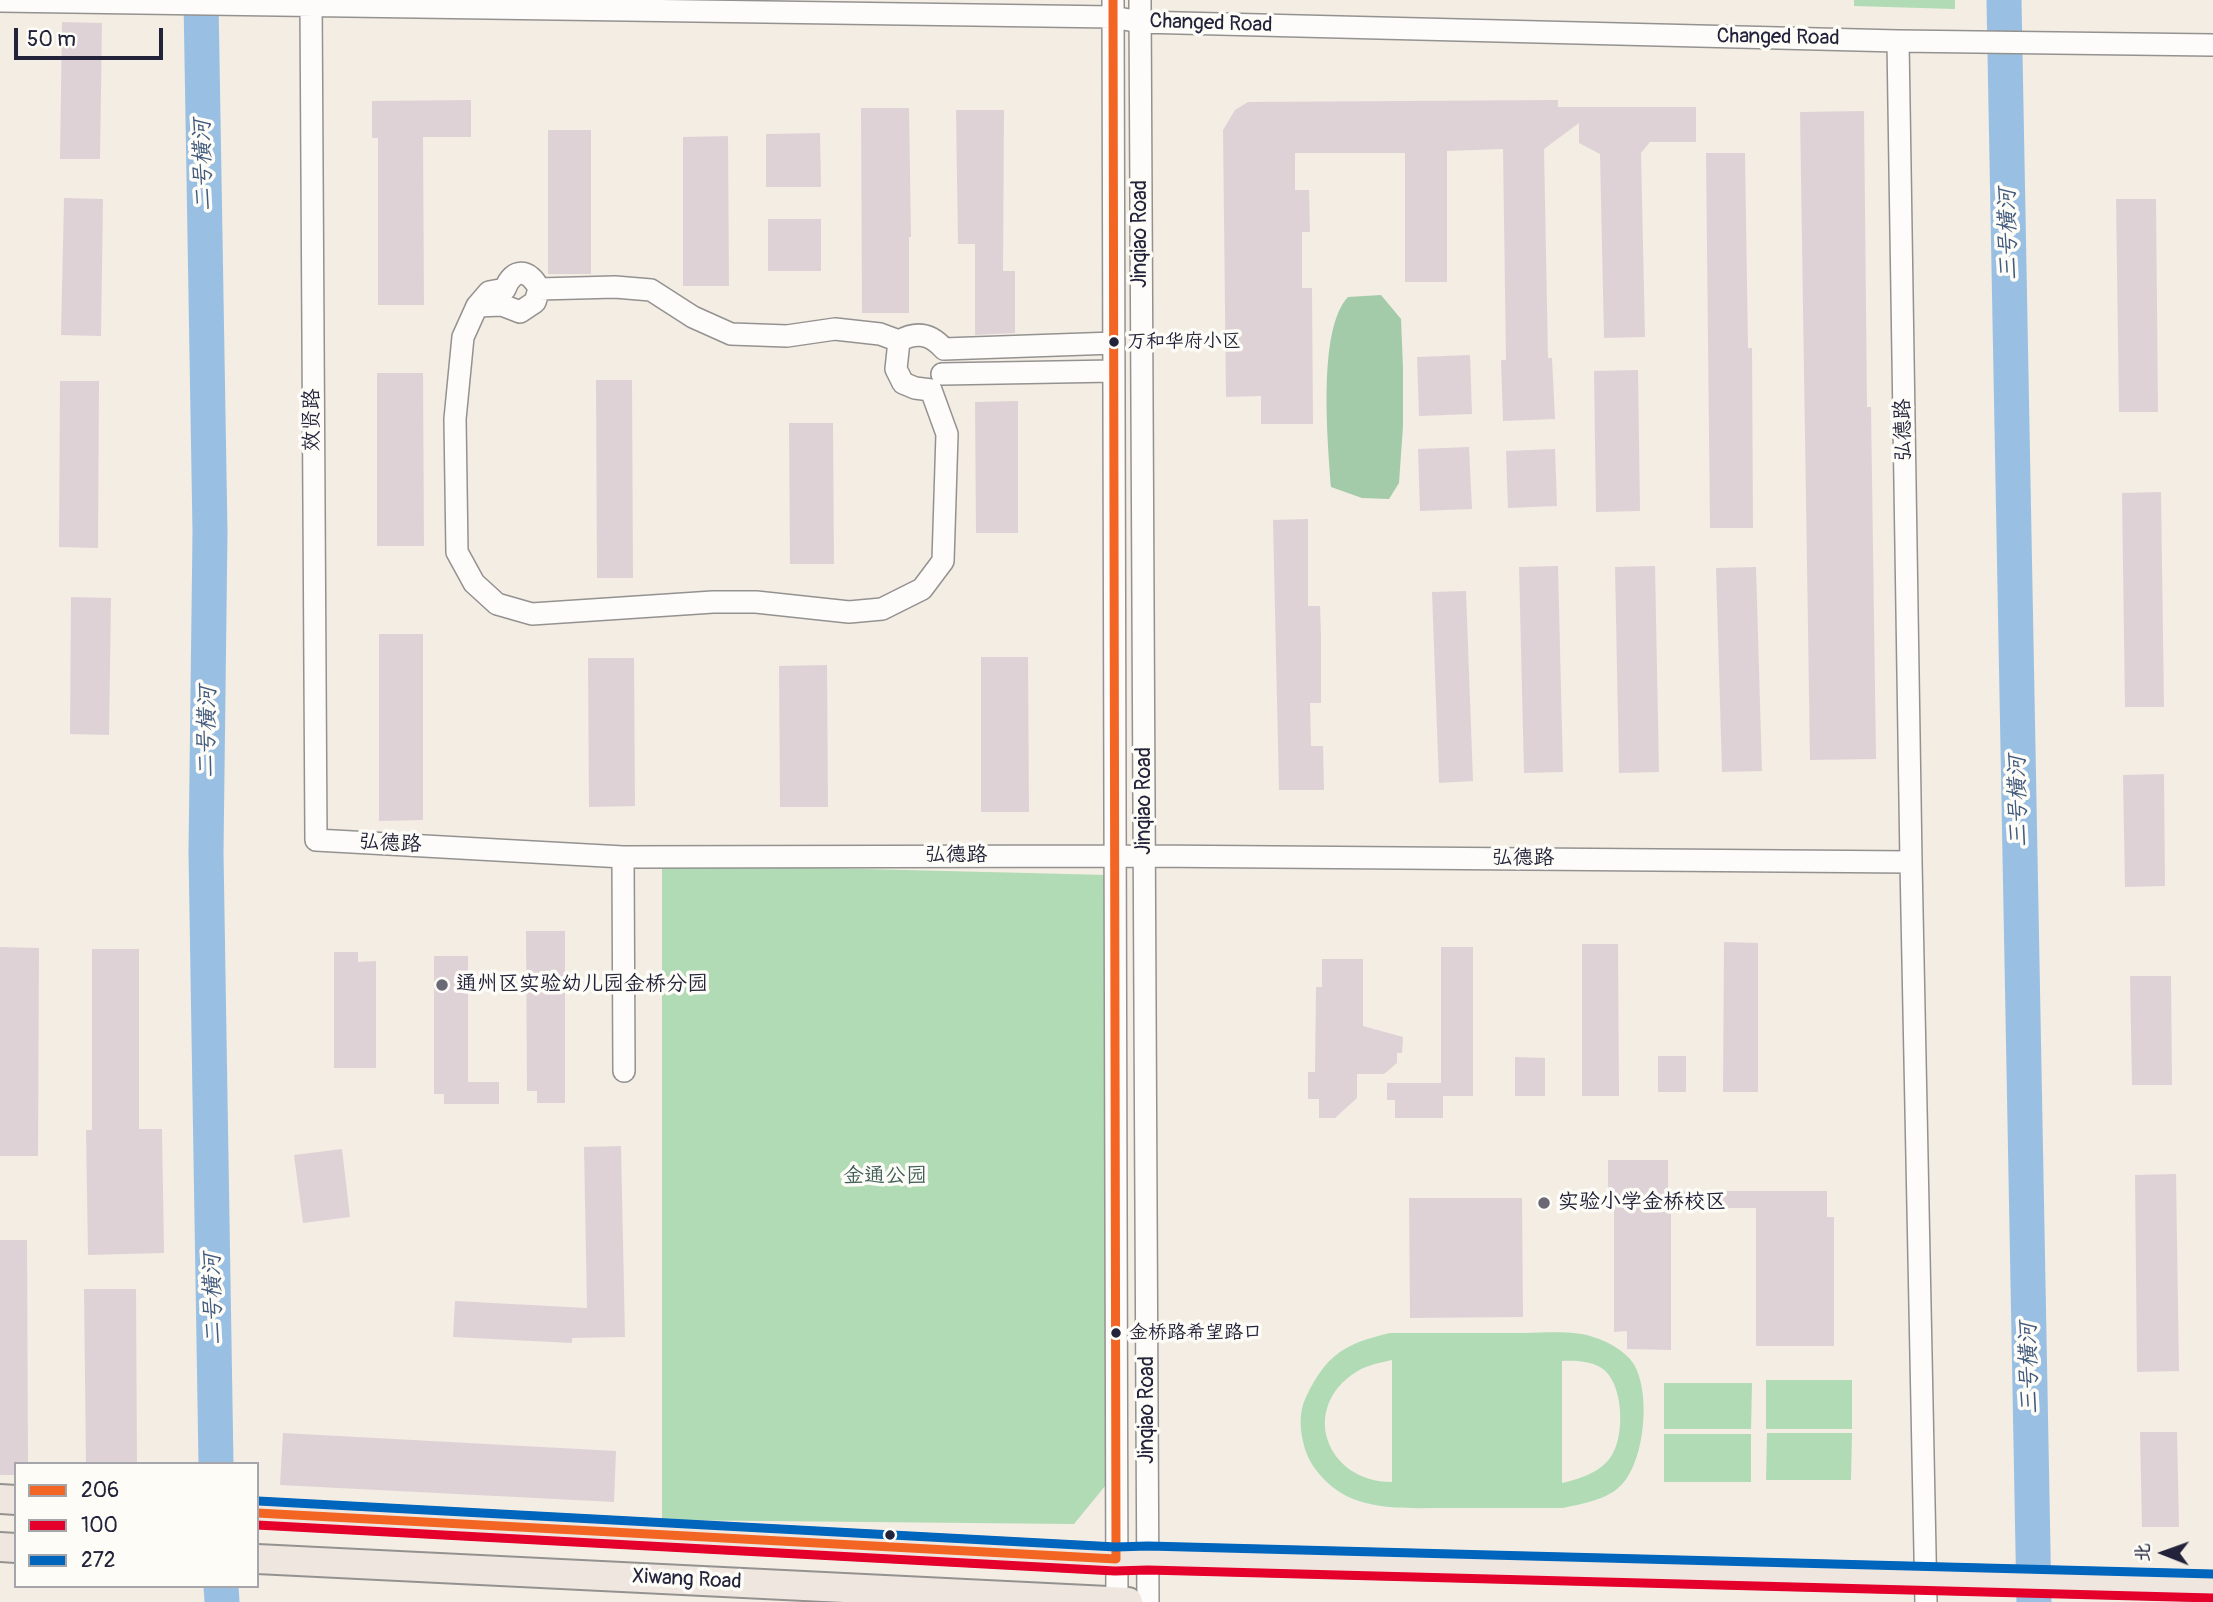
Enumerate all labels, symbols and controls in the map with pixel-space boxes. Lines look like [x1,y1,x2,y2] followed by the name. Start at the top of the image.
[1149,9,1273,39] street label: Changed Road
[18,14,166,58] scale bar
[1716,24,1840,52] street label: Changed Road
[27,26,76,53] text: 50 m
[189,119,219,211] water label: 二号横河
[1128,180,1154,288] street label: Jinqiao Road
[1994,188,2024,280] water label: 三号横河
[1127,331,1241,353] place label: 万和华府小区
[1107,335,1121,349] marker: 万和华府小区
[300,389,326,451] street label: 效贤路
[1891,398,1917,462] street label: 弘德路
[193,686,223,778] water label: 二号横河
[1132,747,1158,855] street label: Jinqiao Road
[2004,755,2034,847] water label: 三号横河
[358,830,422,858] street label: 弘德路
[925,843,987,869] street label: 弘德路
[1492,846,1554,872] street label: 弘德路
[456,972,708,998] place label: 通州区实验幼儿园金桥分园
[434,977,450,993] marker: 通州区实验幼儿园金桥分园
[843,1164,927,1190] park label: 金通公园
[1558,1190,1726,1216] place label: 实验小学金桥校区
[1536,1195,1552,1211] marker: 实验小学金桥校区
[199,1253,229,1345] water label: 二号横河
[1129,1322,1262,1344] place label: 金桥路希望路口
[2015,1322,2045,1414] water label: 三号横河
[1109,1326,1123,1340] marker: 金桥路希望路口
[1135,1356,1161,1464] street label: Jinqiao Road
[14,1462,259,1588] legend
[81,1477,119,1504] text: 206
[81,1512,118,1539] text: 100
[2129,1518,2199,1588] north arrow
[883,1528,897,1542] unlabelled marker
[2131,1543,2155,1562] text: 北
[81,1547,116,1574] text: 272
[632,1565,742,1595] street label: Xiwang Road

